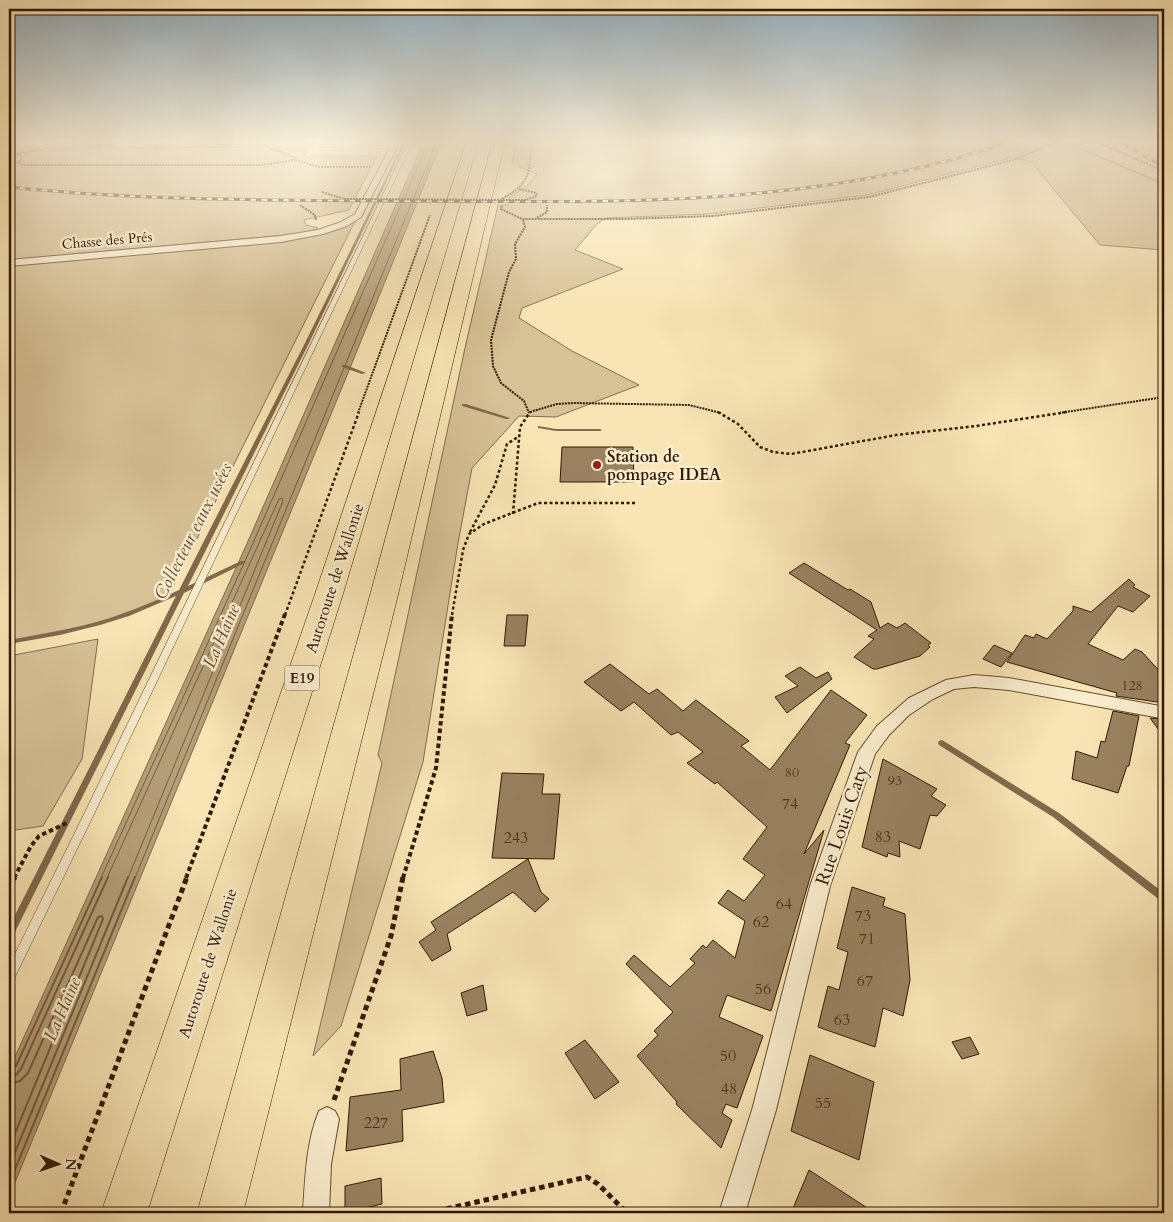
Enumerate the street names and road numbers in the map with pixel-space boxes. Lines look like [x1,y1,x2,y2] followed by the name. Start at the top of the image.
[61,227,153,254] street label: Chasse des Prés
[300,501,370,656] street label: Autoroute de Wallonie
[284,666,320,690] road number: E19
[809,762,875,889] street label: Rue Louis Caty
[173,886,243,1041] street label: Autoroute de Wallonie

